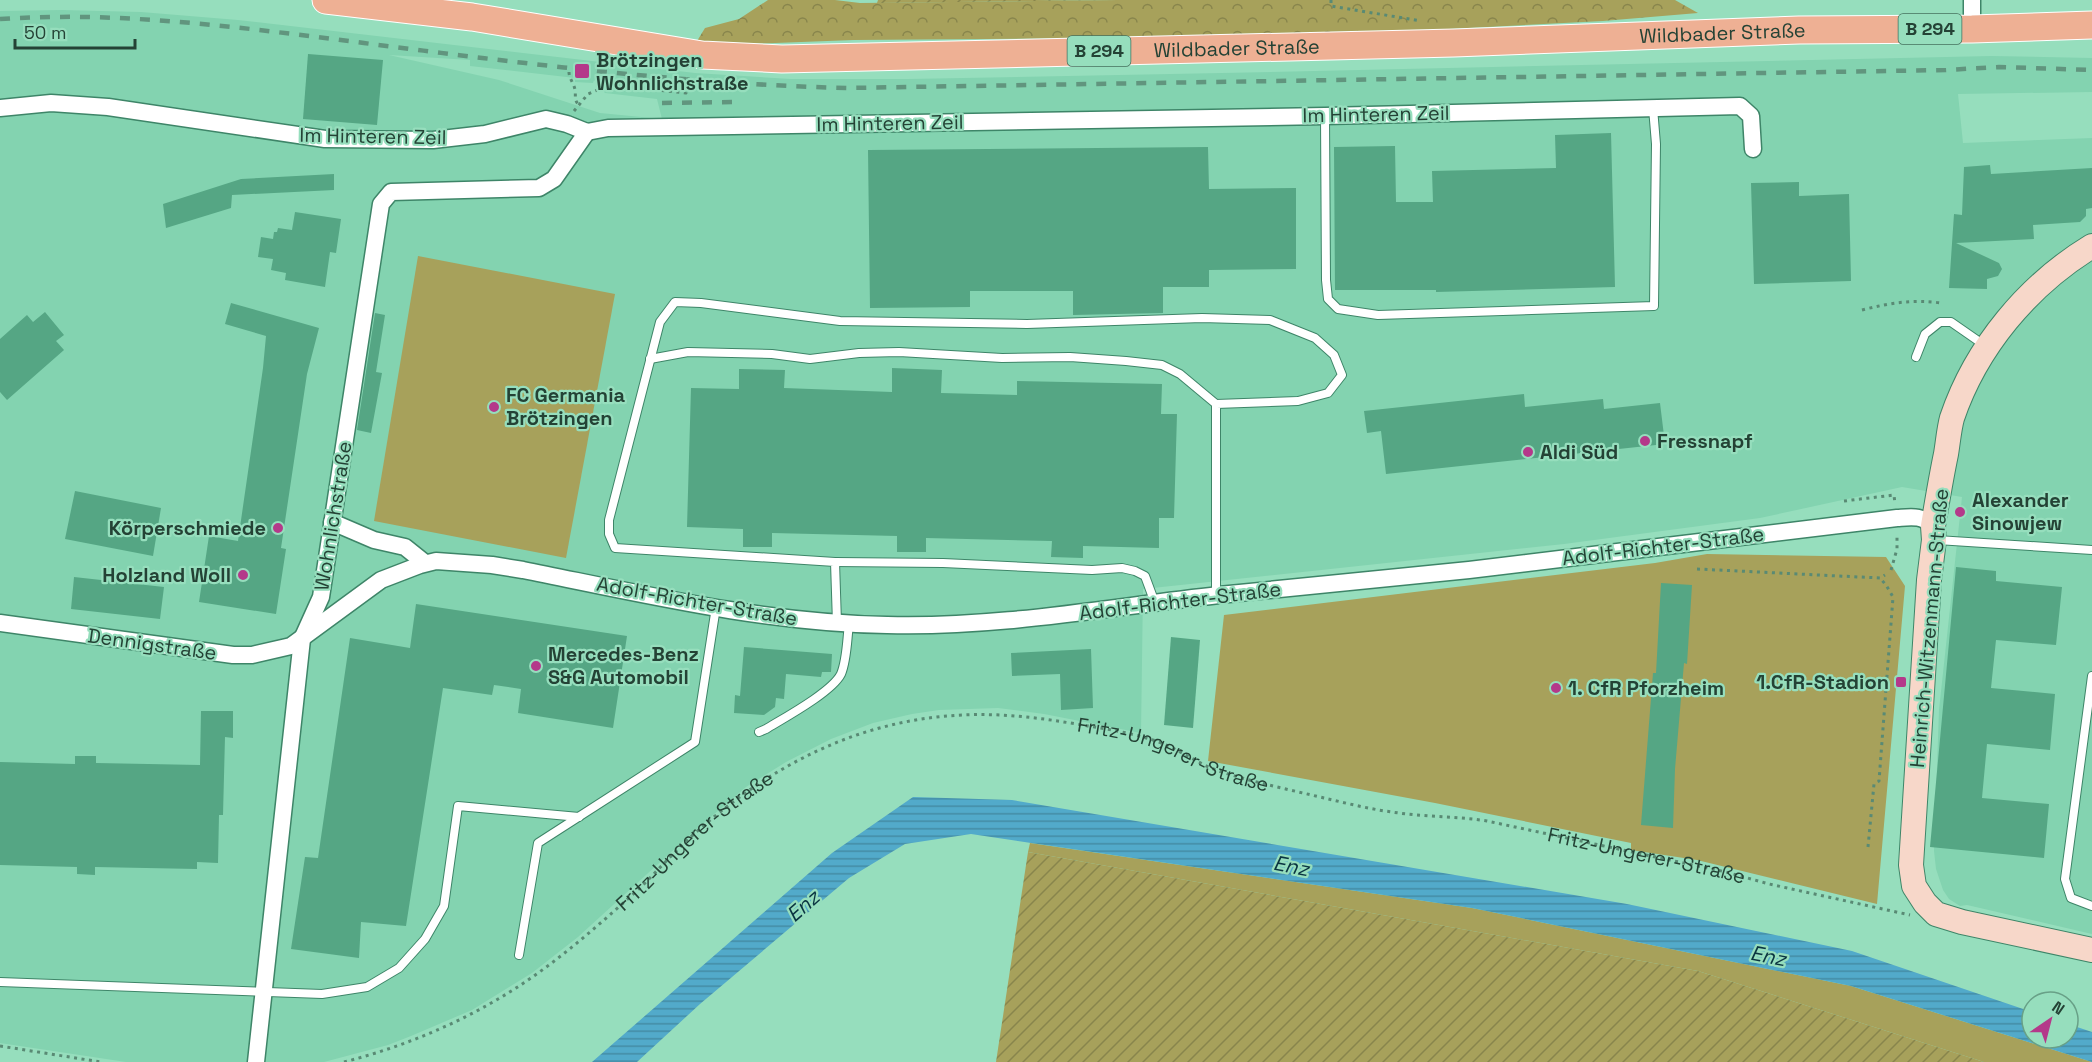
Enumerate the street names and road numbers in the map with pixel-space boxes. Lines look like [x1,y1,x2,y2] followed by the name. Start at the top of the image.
[1898,14,1962,44] road number: B 294
[1639,17,1806,49] street label: Wildbader Straße
[1153,33,1320,63] street label: Wildbader Straße
[1068,36,1130,66] road number: B 294
[1302,100,1450,128] street label: Im Hinteren Zeil
[816,109,964,137] street label: Im Hinteren Zeil
[299,122,447,150] street label: Im Hinteren Zeil
[308,440,358,592] street label: Wohnlichstraße
[1904,487,1954,769] street label: Heinrich-Witzenmann-Straße
[1561,521,1765,571] street label: Adolf-Richter-Straße
[595,571,799,631] street label: Adolf-Richter-Straße
[1078,576,1282,626] street label: Adolf-Richter-Straße
[86,622,218,666] street label: Dennigstraße
[1075,711,1272,797] street label: Fritz-Ungerer-Straße
[610,765,778,917] street label: Fritz-Ungerer-Straße
[1545,821,1748,890] street label: Fritz-Ungerer-Straße

